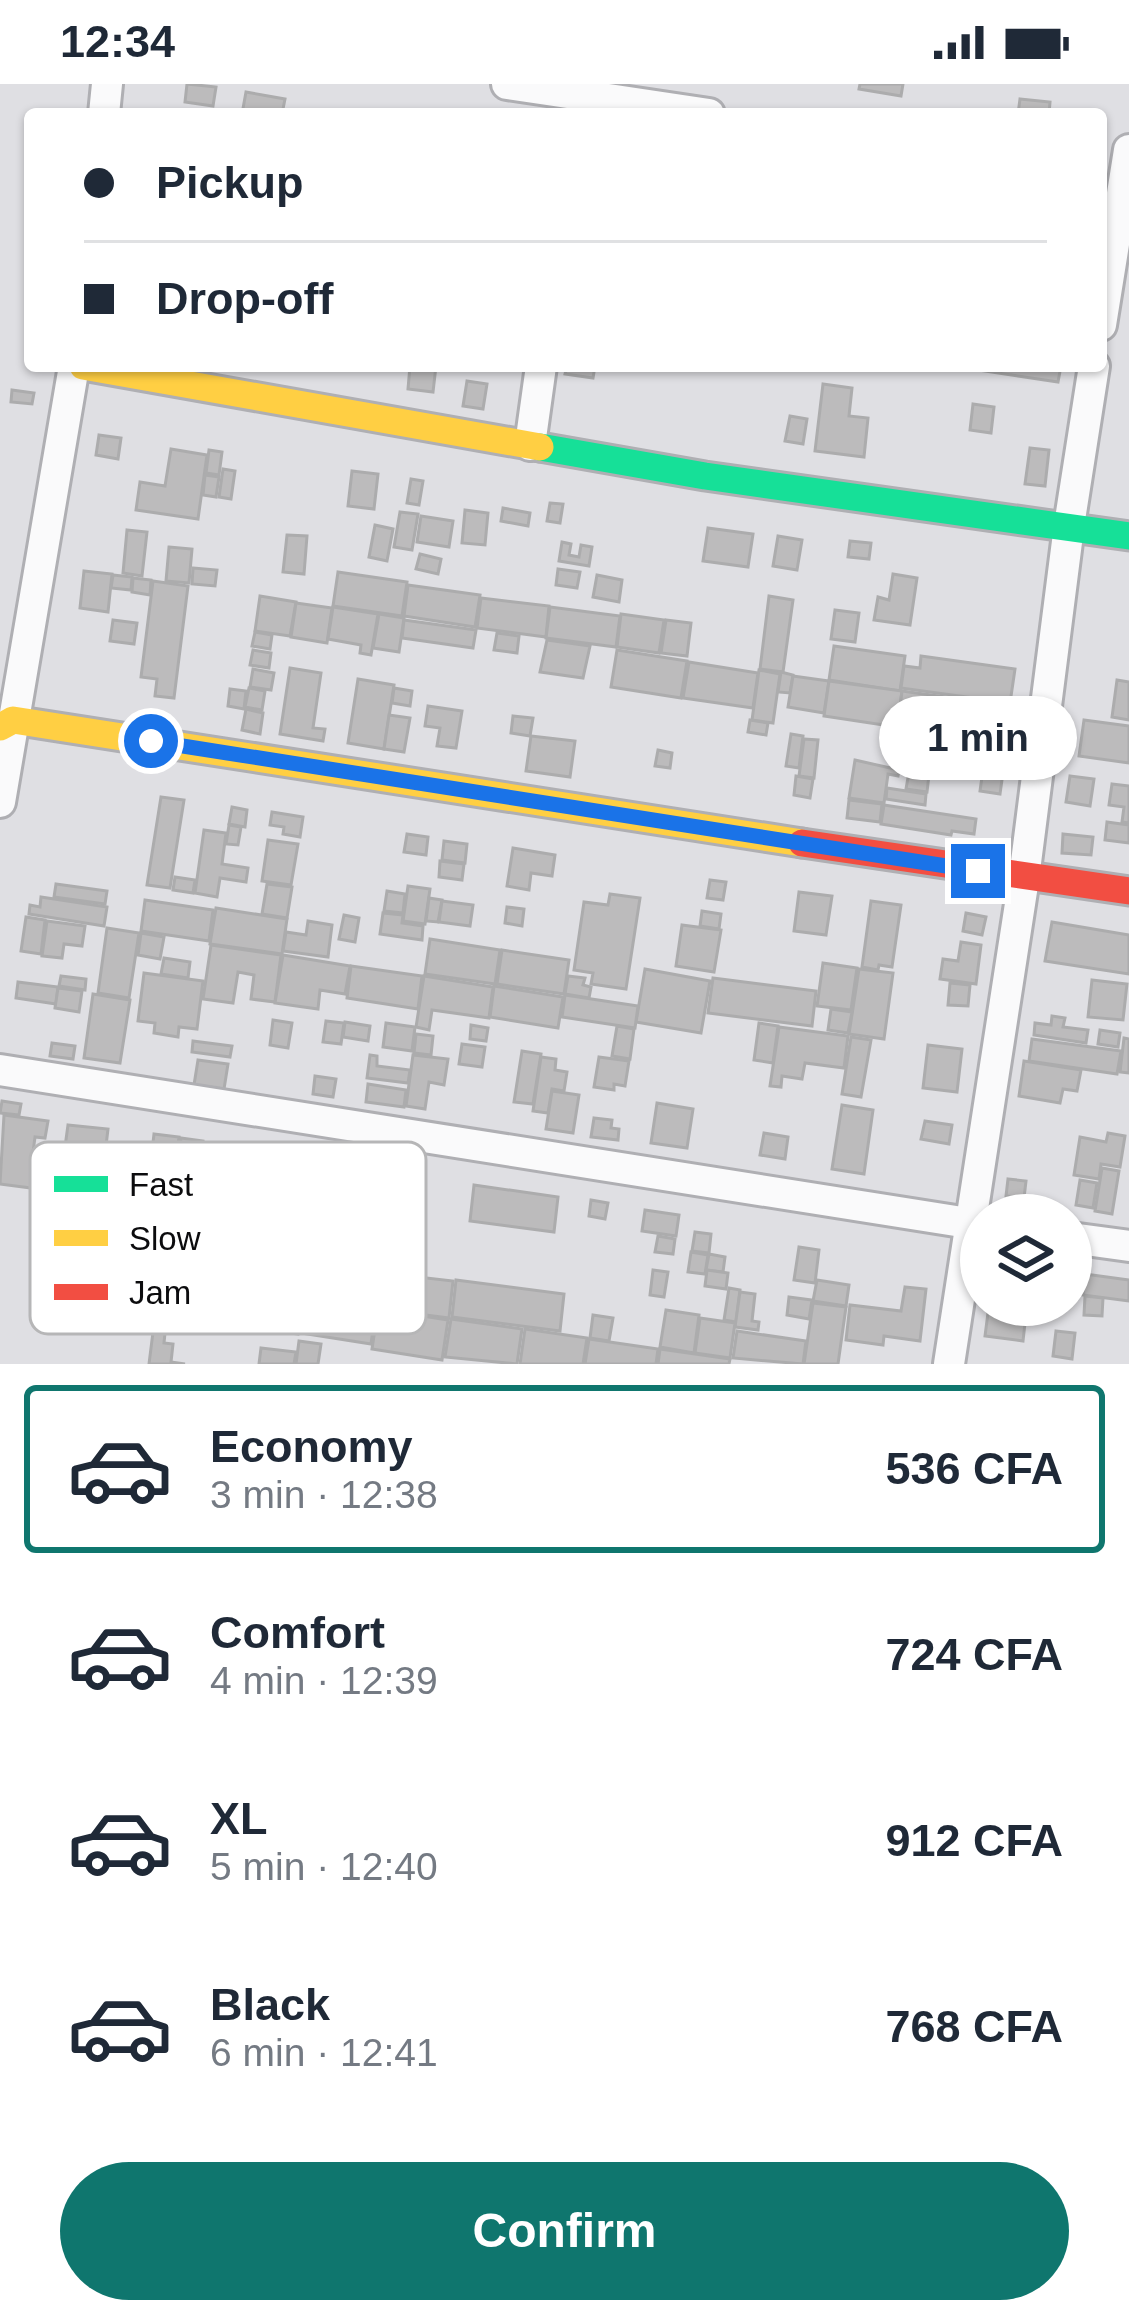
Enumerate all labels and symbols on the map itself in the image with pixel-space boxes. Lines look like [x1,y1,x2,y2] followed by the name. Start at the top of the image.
[879,697,1077,781] callout: 1 min
[124,714,178,768] route start
[951,844,1005,898] route end
[30,1142,426,1334] legend
[129,1166,193,1203] text: Fast
[129,1220,201,1257] text: Slow
[129,1274,191,1311] text: Jam

